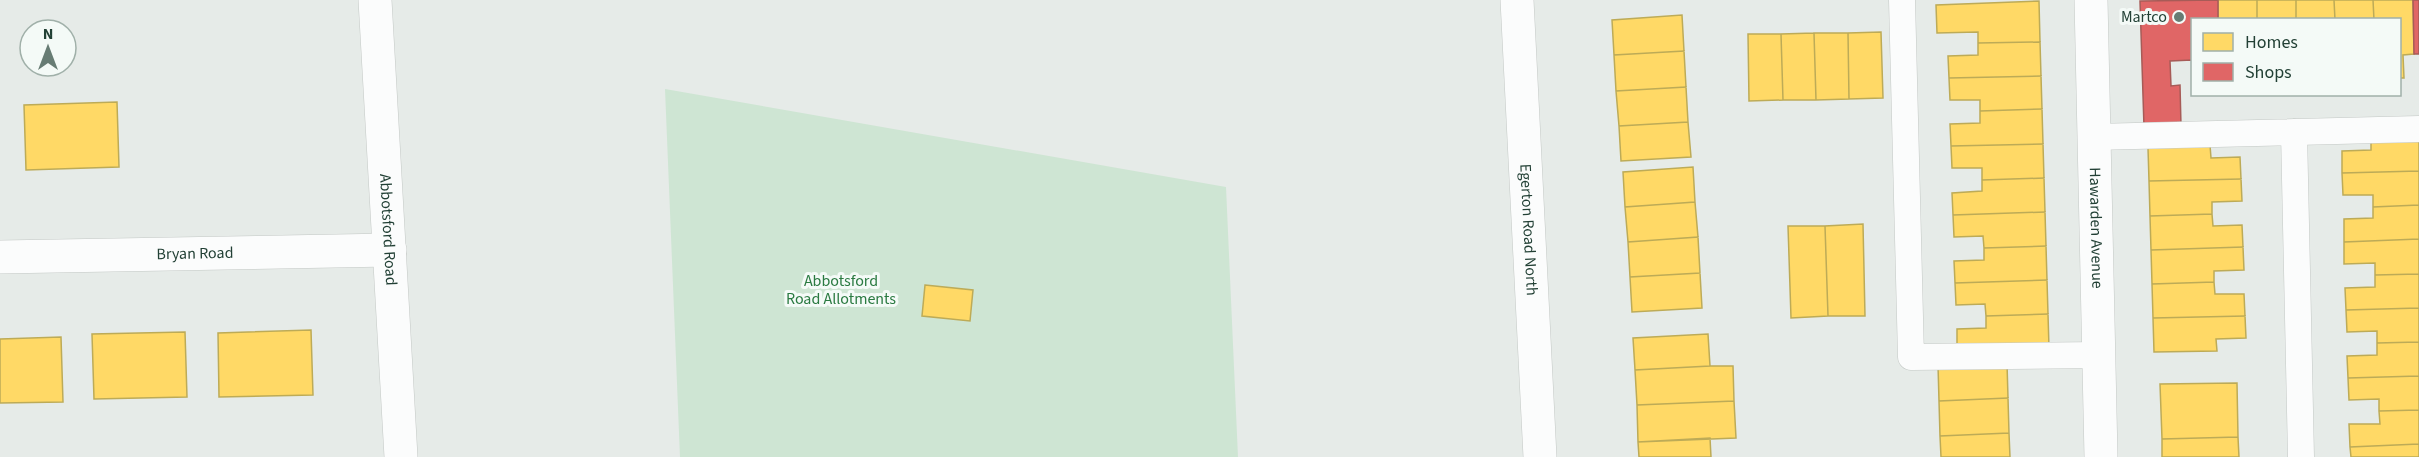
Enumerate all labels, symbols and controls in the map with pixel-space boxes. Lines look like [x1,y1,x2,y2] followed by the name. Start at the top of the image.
[2121,6,2167,28] place label: Martco
[2172,10,2186,24] marker: Martco
[18,18,78,78] north arrow
[2191,18,2401,96] legend
[43,23,53,45] text: N
[2245,30,2298,55] text: Homes
[2245,60,2292,85] text: Shops
[1514,163,1543,296] street label: Egerton Road North
[2084,167,2108,289] street label: Hawarden Avenue
[374,173,402,286] street label: Abbotsford Road
[156,242,234,265] street label: Bryan Road
[786,270,896,310] park label: Abbotsford Road Allotments

